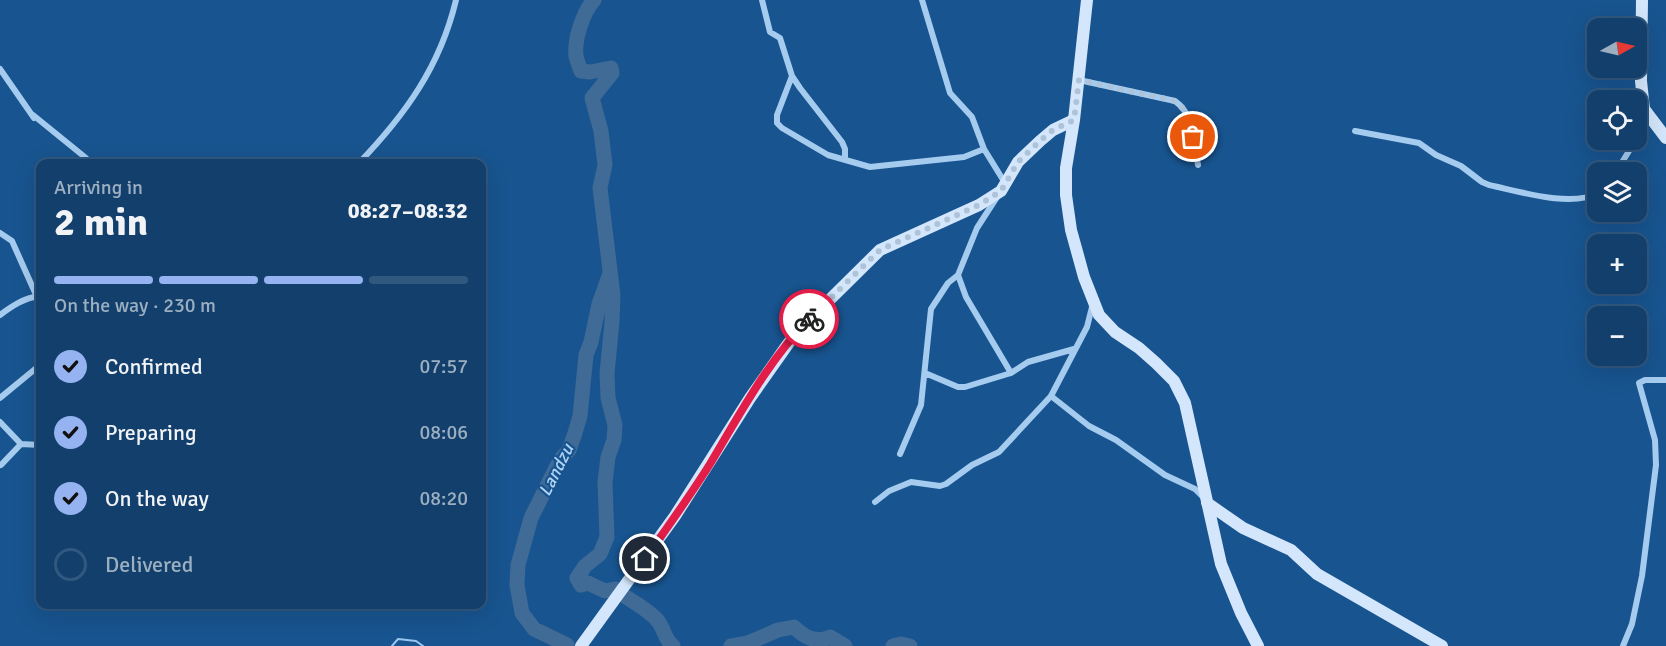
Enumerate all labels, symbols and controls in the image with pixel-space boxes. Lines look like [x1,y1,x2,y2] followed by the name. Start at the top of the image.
[1587,18,1647,78] north arrow
[1587,18,1647,366] map controls
[1587,90,1647,150] button: locate
[1167,111,1218,162] pin
[1176,120,1209,153] icon: bag
[1587,162,1647,222] button: layers
[54,175,143,200] text: Arriving in
[348,197,468,224] text: 08:27–08:32
[54,198,148,246] text: 2 min
[1587,234,1647,294] button: +
[779,289,839,349] courier
[54,293,216,318] text: On the way · 230 m
[793,303,826,336] icon: bike
[1587,306,1647,366] button: −
[54,350,87,383] icon: check
[105,353,203,380] text: Confirmed
[419,354,468,379] text: 07:57
[54,416,87,449] icon: check
[105,419,197,446] text: Preparing
[419,420,468,445] text: 08:06
[534,439,579,500] water label: Landzu
[54,482,87,515] icon: check
[105,485,209,512] text: On the way
[419,486,468,511] text: 08:20
[619,533,670,584] pin
[628,542,661,575] icon: home
[105,551,193,578] text: Delivered

